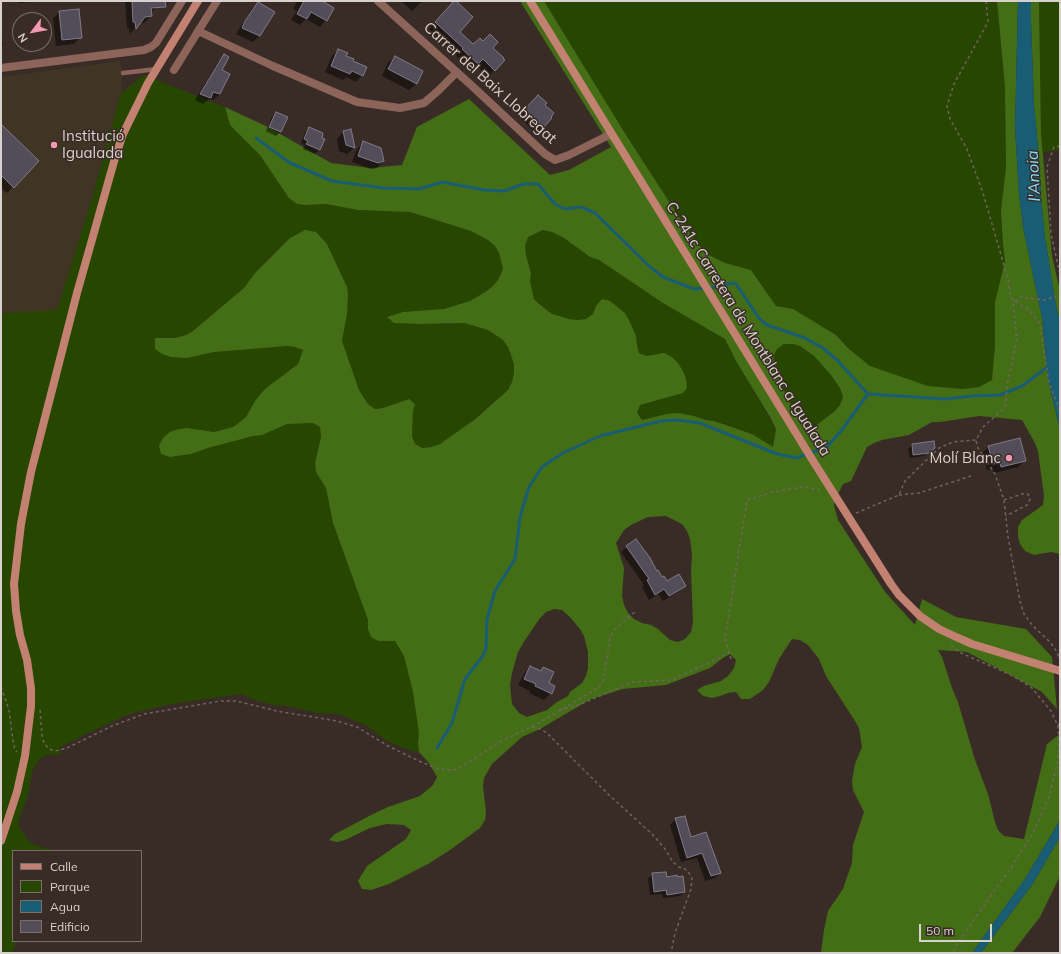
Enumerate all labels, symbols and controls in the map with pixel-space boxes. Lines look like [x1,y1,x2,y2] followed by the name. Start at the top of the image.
[12,12,52,52] north arrow
[420,19,560,147] street label: Carrer del Baix Llobregat
[15,31,31,45] text: N
[62,127,124,162] place label: Institució Igualada
[49,140,59,150] marker: Institució Igualada
[1023,150,1045,202] water label: l'Anoia
[662,199,834,459] street label: C-241c Carretera de Montblanc a Igualada
[930,449,1001,467] place label: Molí Blanc
[1004,453,1014,463] marker: Molí Blanc
[12,850,142,942] legend
[50,859,77,874] text: Calle
[50,879,90,894] text: Parque
[50,899,80,914] text: Agua
[921,916,994,942] scale bar
[50,919,90,934] text: Edificio
[926,923,954,938] text: 50 m

